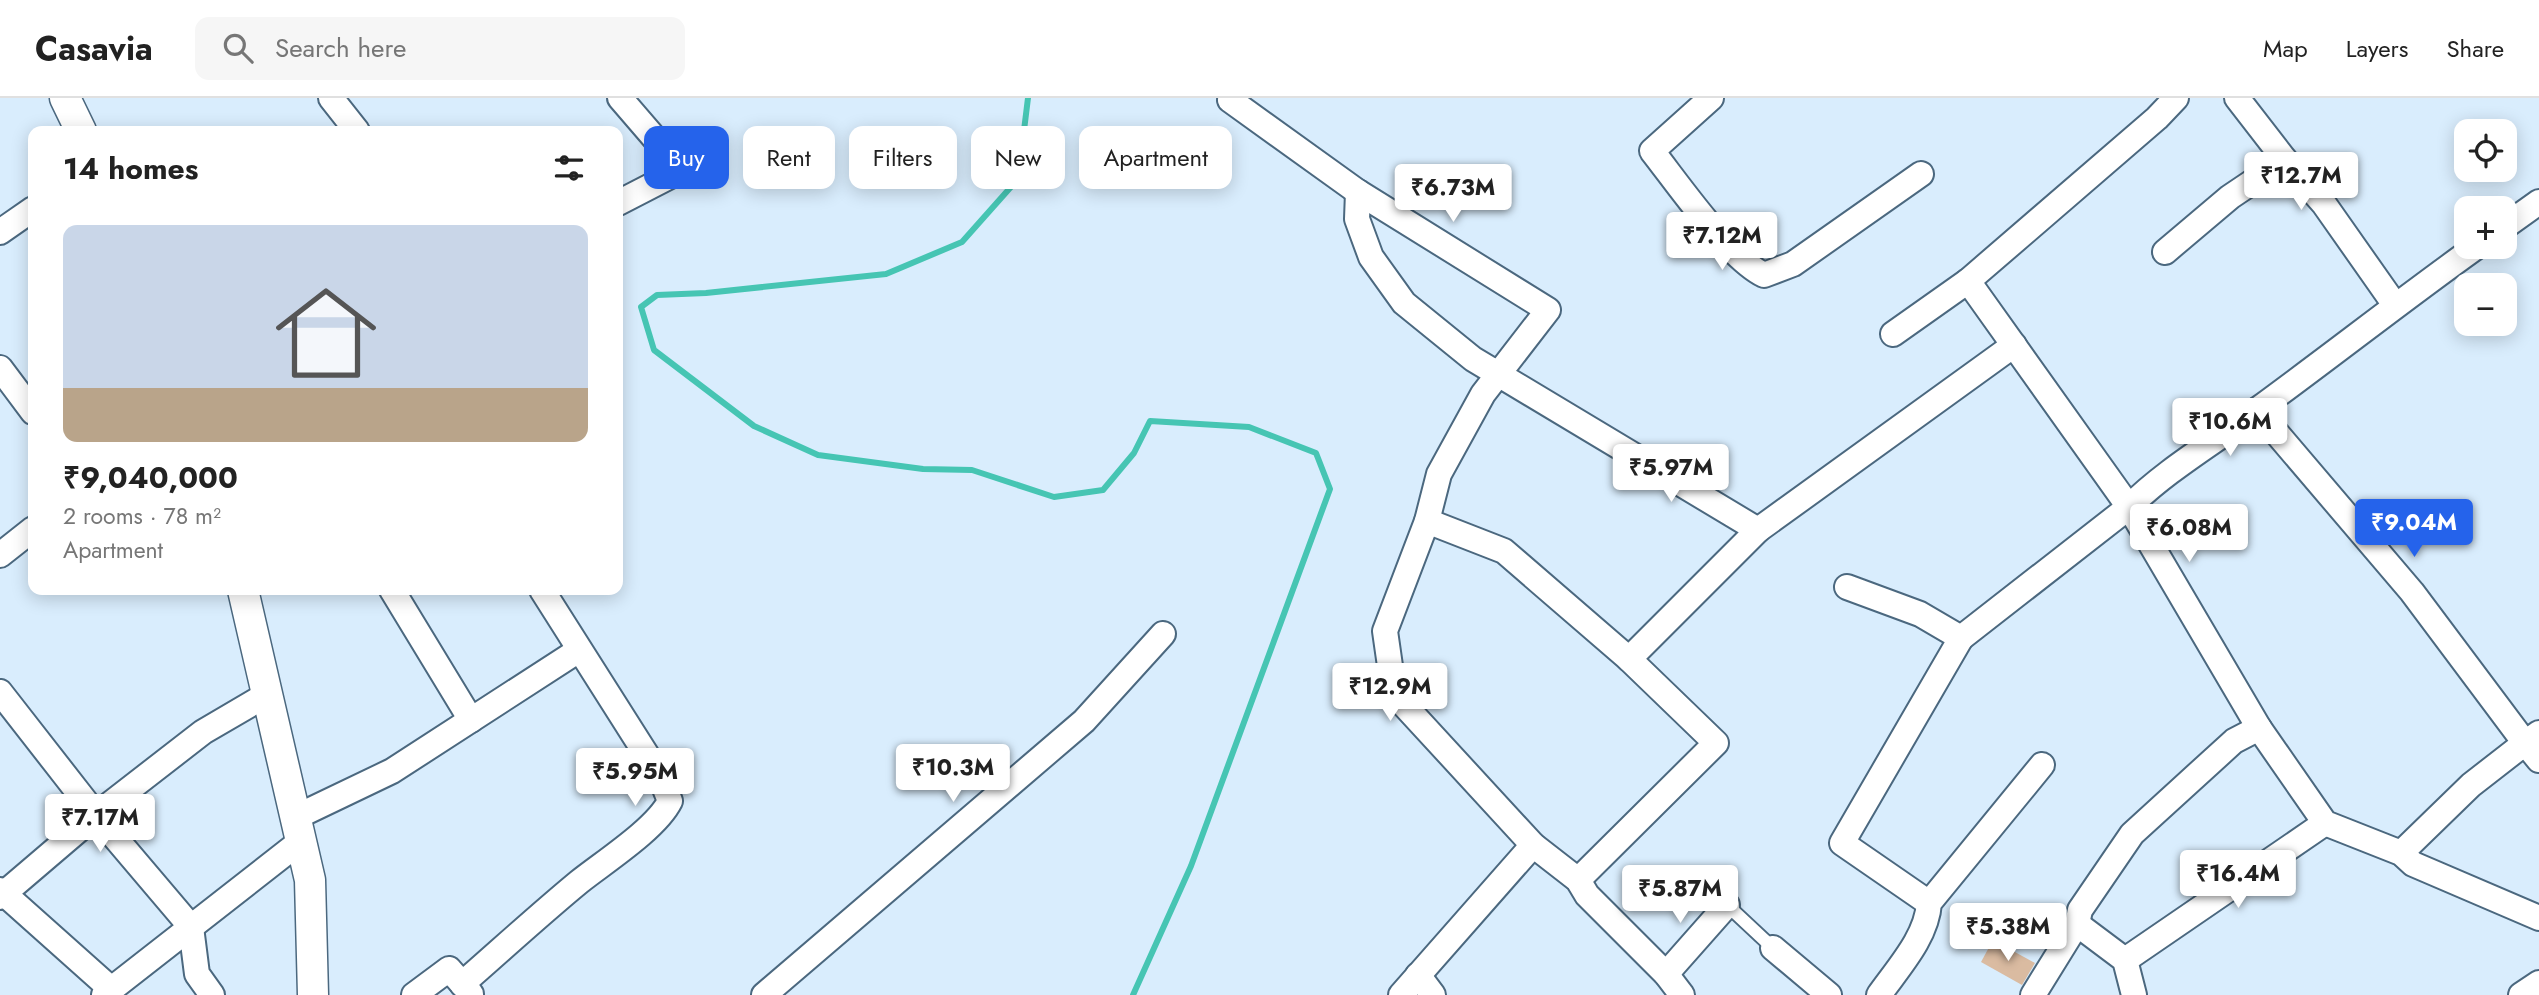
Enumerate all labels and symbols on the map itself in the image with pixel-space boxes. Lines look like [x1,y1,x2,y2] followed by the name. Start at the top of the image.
[2244,152,2358,212] pin: ₹12.7M
[1396,164,1510,224] pin: ₹6.73M
[1665,212,1779,272] pin: ₹7.12M
[2173,398,2287,458] pin: ₹10.6M
[1614,444,1728,504] pin: ₹5.97M
[2357,500,2471,559] pin: ₹9.04M
[2132,504,2246,564] pin: ₹6.08M
[1333,664,1447,723] pin: ₹12.9M
[896,744,1010,804] pin: ₹10.3M
[578,748,692,808] pin: ₹5.95M
[43,794,157,854] pin: ₹7.17M
[2181,850,2295,910] pin: ₹16.4M
[1623,866,1737,925] pin: ₹5.87M
[1951,904,2065,963] pin: ₹5.38M

